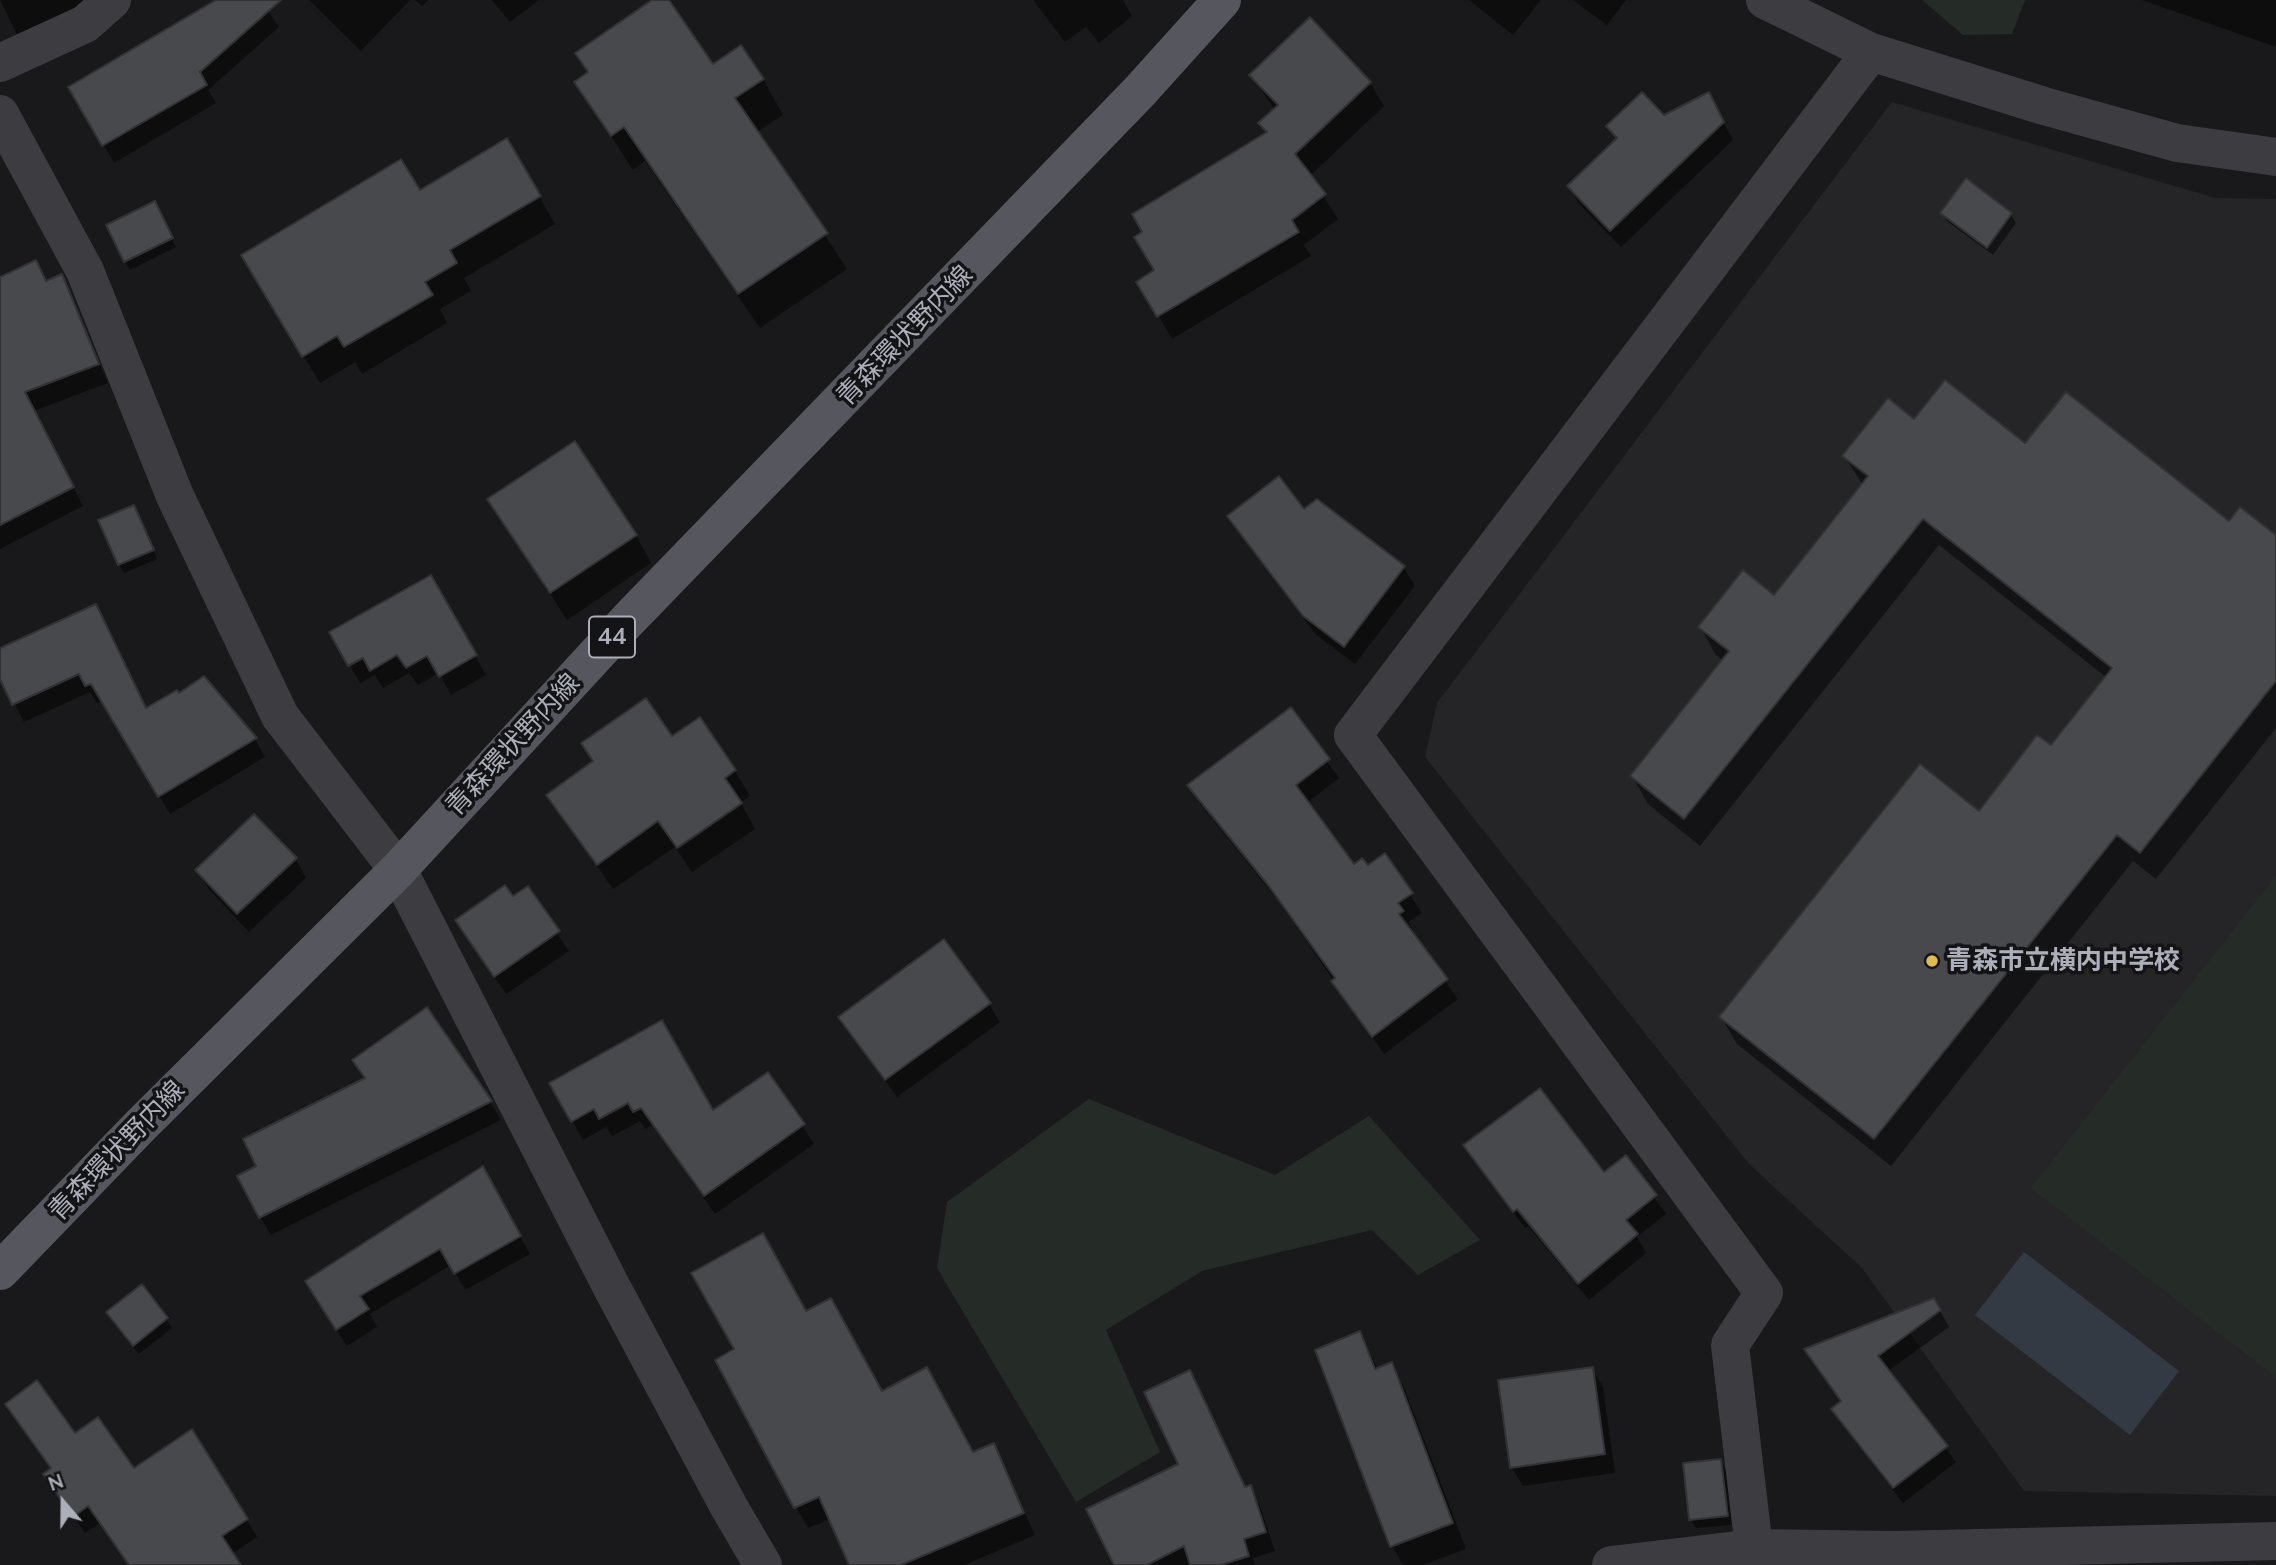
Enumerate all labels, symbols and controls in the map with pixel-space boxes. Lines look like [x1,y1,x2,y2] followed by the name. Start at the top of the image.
[831,260,979,412] street label: 青森環状野内線
[589,616,635,658] road number: 44
[440,668,586,822] street label: 青森環状野内線
[1946,945,2180,977] place label: 青森市立横内中学校
[1924,953,1940,969] marker: 青森市立横内中学校
[43,1075,191,1227] street label: 青森環状野内線
[28,1467,98,1537] north arrow
[45,1469,67,1496] text: N

